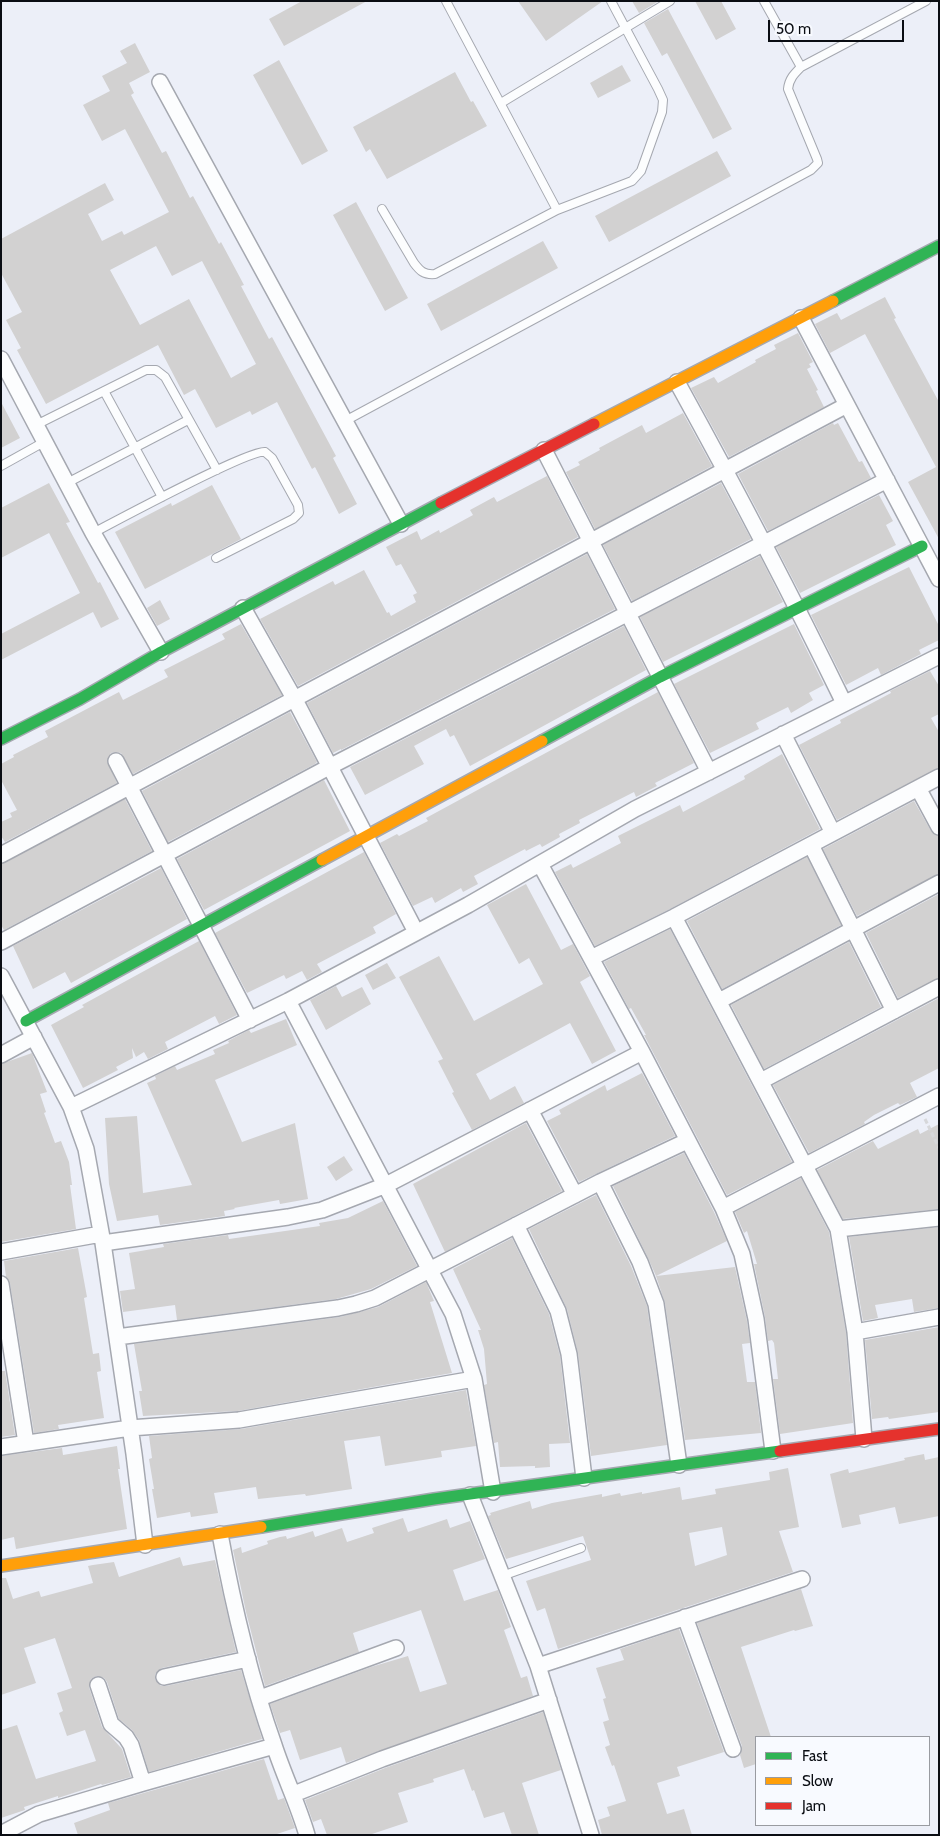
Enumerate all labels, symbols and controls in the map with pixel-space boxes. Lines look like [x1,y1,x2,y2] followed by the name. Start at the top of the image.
[770,10,906,42] scale bar
[776,20,811,38] text: 50 m
[755,1736,930,1826] legend
[802,1747,827,1765] text: Fast
[802,1772,833,1790] text: Slow
[802,1797,826,1815] text: Jam

